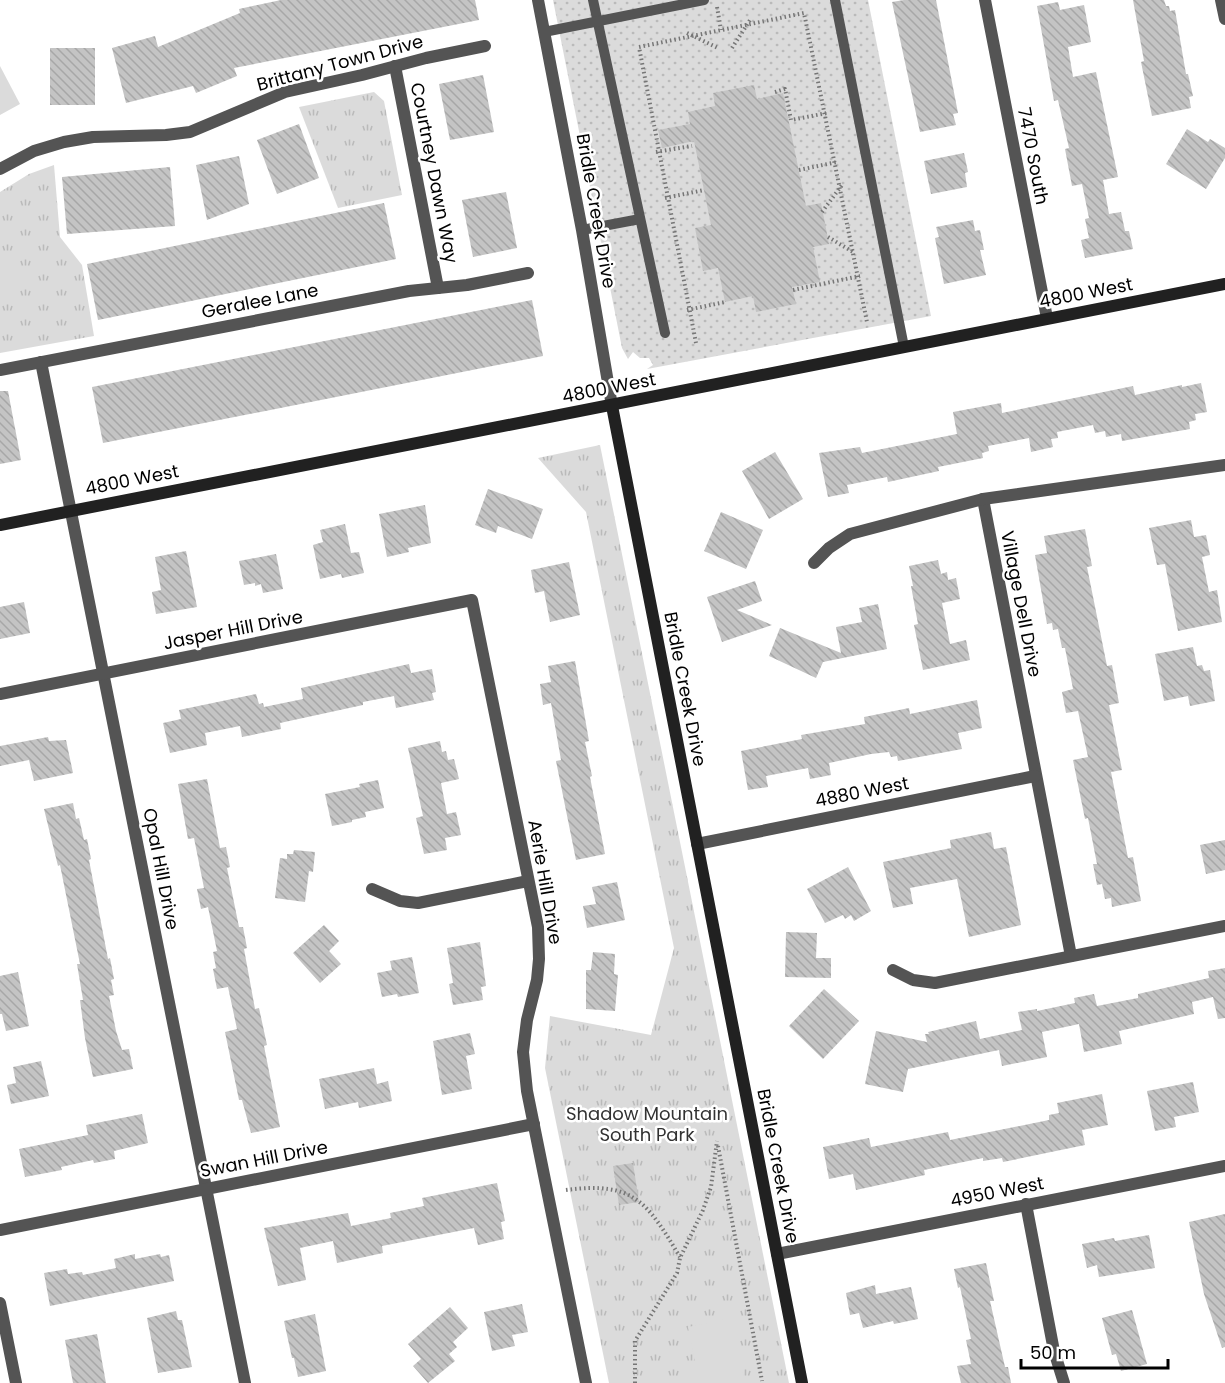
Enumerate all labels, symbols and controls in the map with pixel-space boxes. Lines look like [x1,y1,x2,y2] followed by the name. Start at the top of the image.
[254,28,426,97] street label: Brittany Town Drive
[405,80,464,265] street label: Courtney Dawn Way
[1012,105,1055,207] street label: 7470 South
[571,131,622,290] street label: Bridle Creek Drive
[1037,271,1135,314] street label: 4800 West
[199,277,320,324] street label: Geralee Lane
[560,366,658,409] street label: 4800 West
[83,458,181,501] street label: 4800 West
[995,529,1048,679] street label: Village Dell Drive
[161,604,305,655] street label: Jasper Hill Drive
[658,610,713,768] street label: Bridle Creek Drive
[813,770,911,813] street label: 4880 West
[137,806,186,932] street label: Opal Hill Drive
[522,818,569,946] street label: Aerie Hill Drive
[751,1087,806,1245] street label: Bridle Creek Drive
[566,1101,728,1147] park label: Shadow Mountain South Park
[198,1134,330,1183] street label: Swan Hill Drive
[948,1170,1046,1213] street label: 4950 West
[1021,1332,1168,1370] scale bar
[1030,1340,1076,1365] text: 50 m

